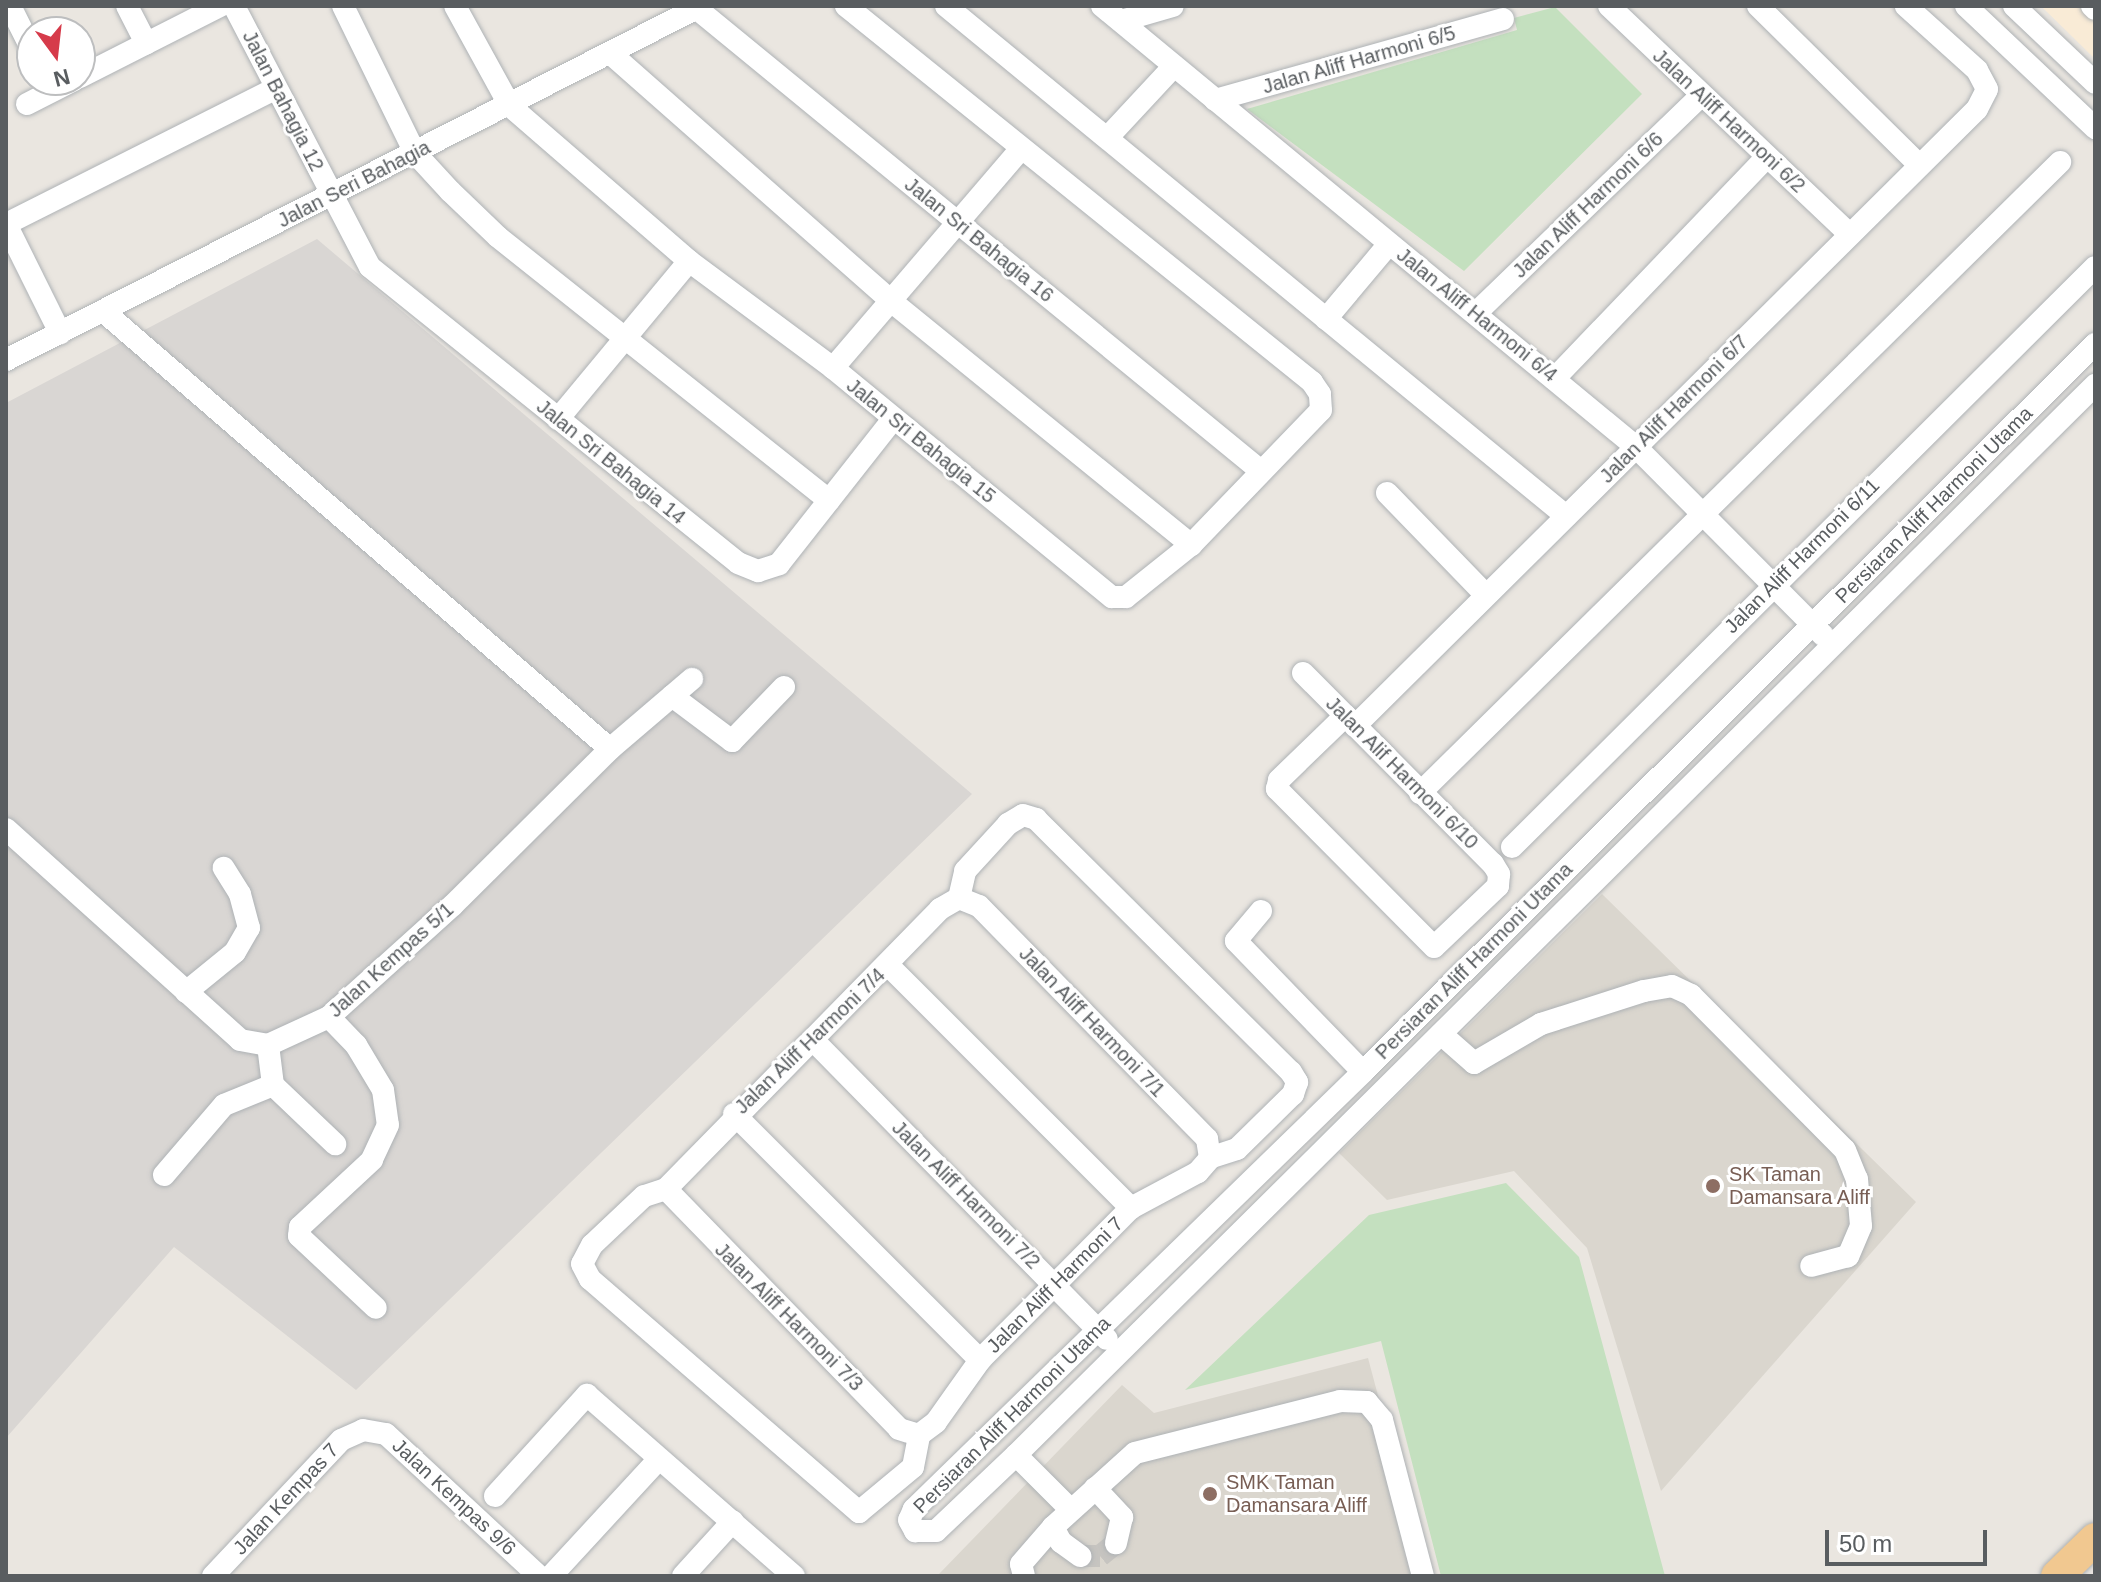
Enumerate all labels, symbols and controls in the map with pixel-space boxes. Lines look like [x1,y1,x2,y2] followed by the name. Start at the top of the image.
[16,16,96,96] north arrow
[1259,21,1459,99] street label: Jalan Aliff Harmoni 6/5
[237,27,329,175] street label: Jalan Bahagia 12
[1647,44,1811,198] street label: Jalan Aliff Harmoni 6/2
[51,64,73,92] text: N
[1507,127,1669,283] street label: Jalan Aliff Harmoni 6/6
[274,135,434,233] street label: Jalan Seri Bahagia
[900,173,1058,307] street label: Jalan Sri Bahagia 16
[1391,242,1563,388] street label: Jalan Aliff Harmoni 6/4
[1595,330,1753,488] street label: Jalan Aliff Harmoni 6/7
[842,374,1000,508] street label: Jalan Sri Bahagia 15
[532,395,690,529] street label: Jalan Sri Bahagia 14
[1830,401,2038,609] street label: Persiaran Aliff Harmoni Utama
[1719,473,1885,639] street label: Jalan Aliff Harmoni 6/11
[1320,691,1484,855] street label: Jalan Alif Harmoni 6/10
[1370,857,1578,1065] street label: Persiaran Aliff Harmoni Utama
[323,898,459,1022] street label: Jalan Kempas 5/1
[1014,941,1170,1103] street label: Jalan Aliff Harmoni 7/1
[729,963,891,1119] street label: Jalan Aliff Harmoni 7/4
[887,1116,1045,1274] street label: Jalan Aliff Harmoni 7/2
[1729,1162,1871,1209] place label: SK Taman Damansara Aliff
[1704,1177,1722,1195] marker: SK Taman Damansara Aliff
[981,1211,1129,1359] street label: Jalan Aliff Harmoni 7
[710,1238,868,1396] street label: Jalan Aliff Harmoni 7/3
[908,1311,1116,1519] street label: Persiaran Aliff Harmoni Utama
[387,1434,521,1560] street label: Jalan Kempas 9/6
[228,1438,344,1560] street label: Jalan Kempas 7
[1226,1470,1368,1517] place label: SMK Taman Damansara Aliff
[1201,1485,1219,1503] marker: SMK Taman Damansara Aliff
[1829,1514,1991,1564] scale bar
[1839,1530,1892,1557] text: 50 m

